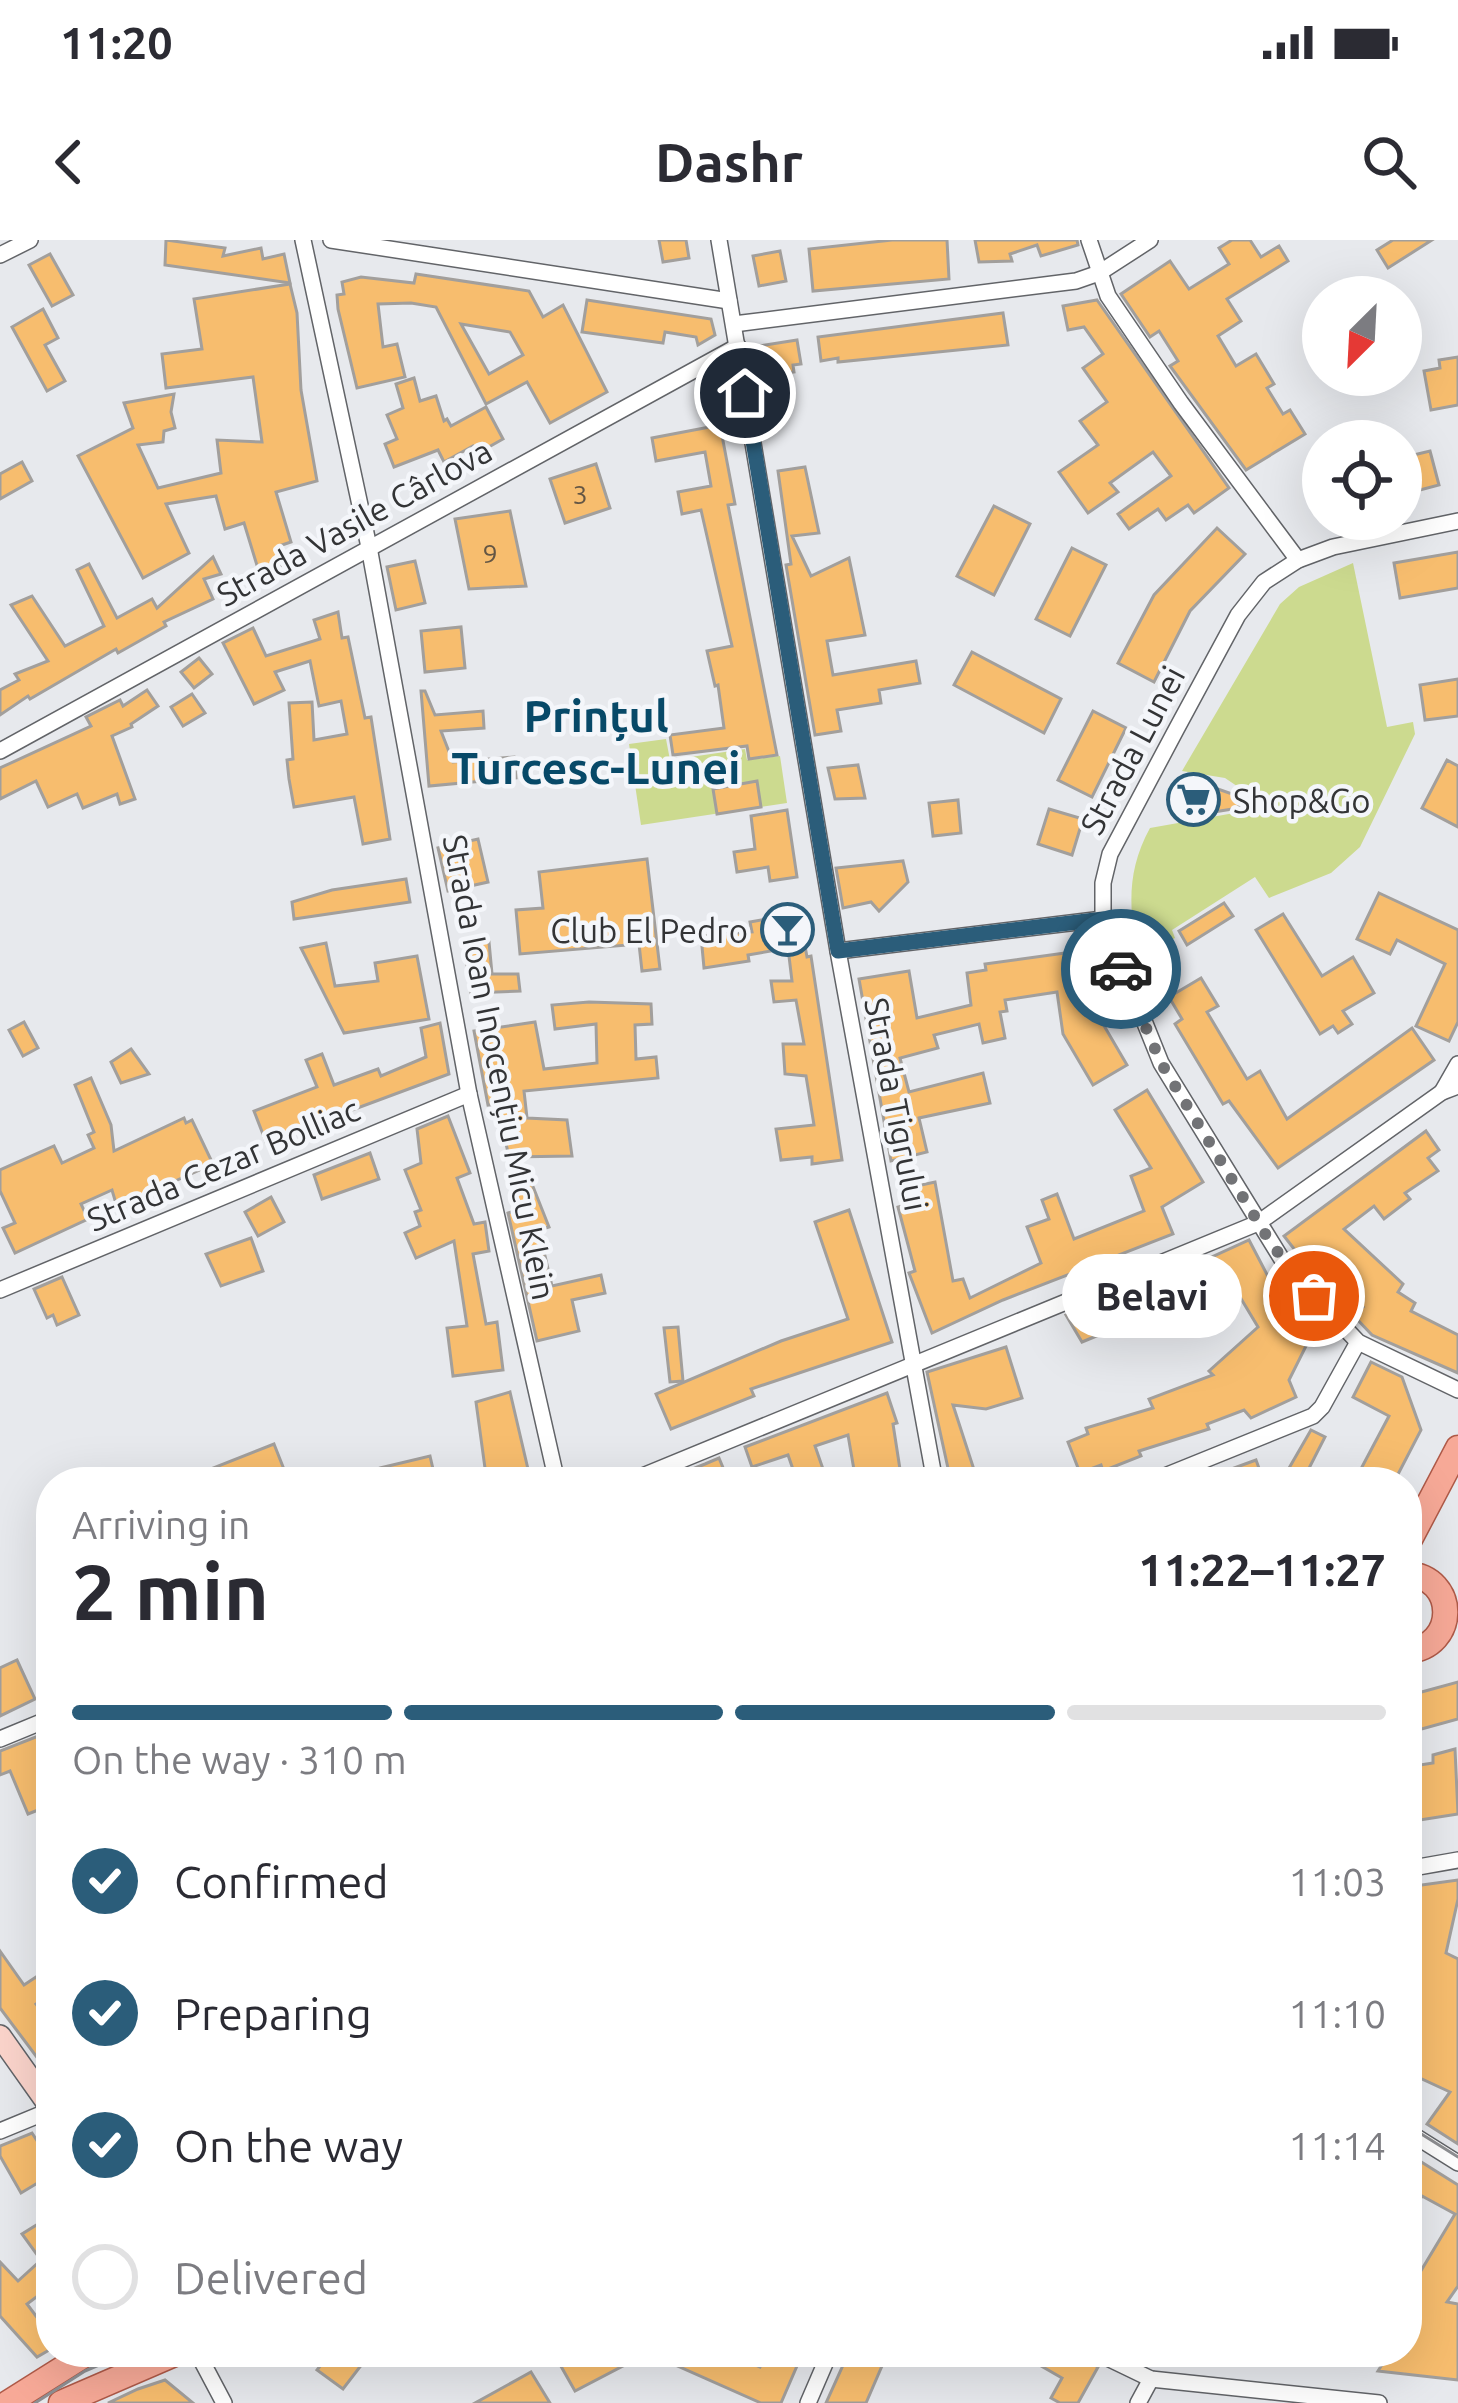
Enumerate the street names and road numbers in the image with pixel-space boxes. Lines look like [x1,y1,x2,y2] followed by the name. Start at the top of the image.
[210,431,498,613] street label: Strada Vasile Cârlova
[1072,660,1192,840] street label: Strada Lunei
[437,831,563,1303] street label: Strada Ioan Inocențiu Micu Klein
[858,994,936,1214] street label: Strada Tigrului
[81,1090,365,1238] street label: Strada Cezar Bolliac

